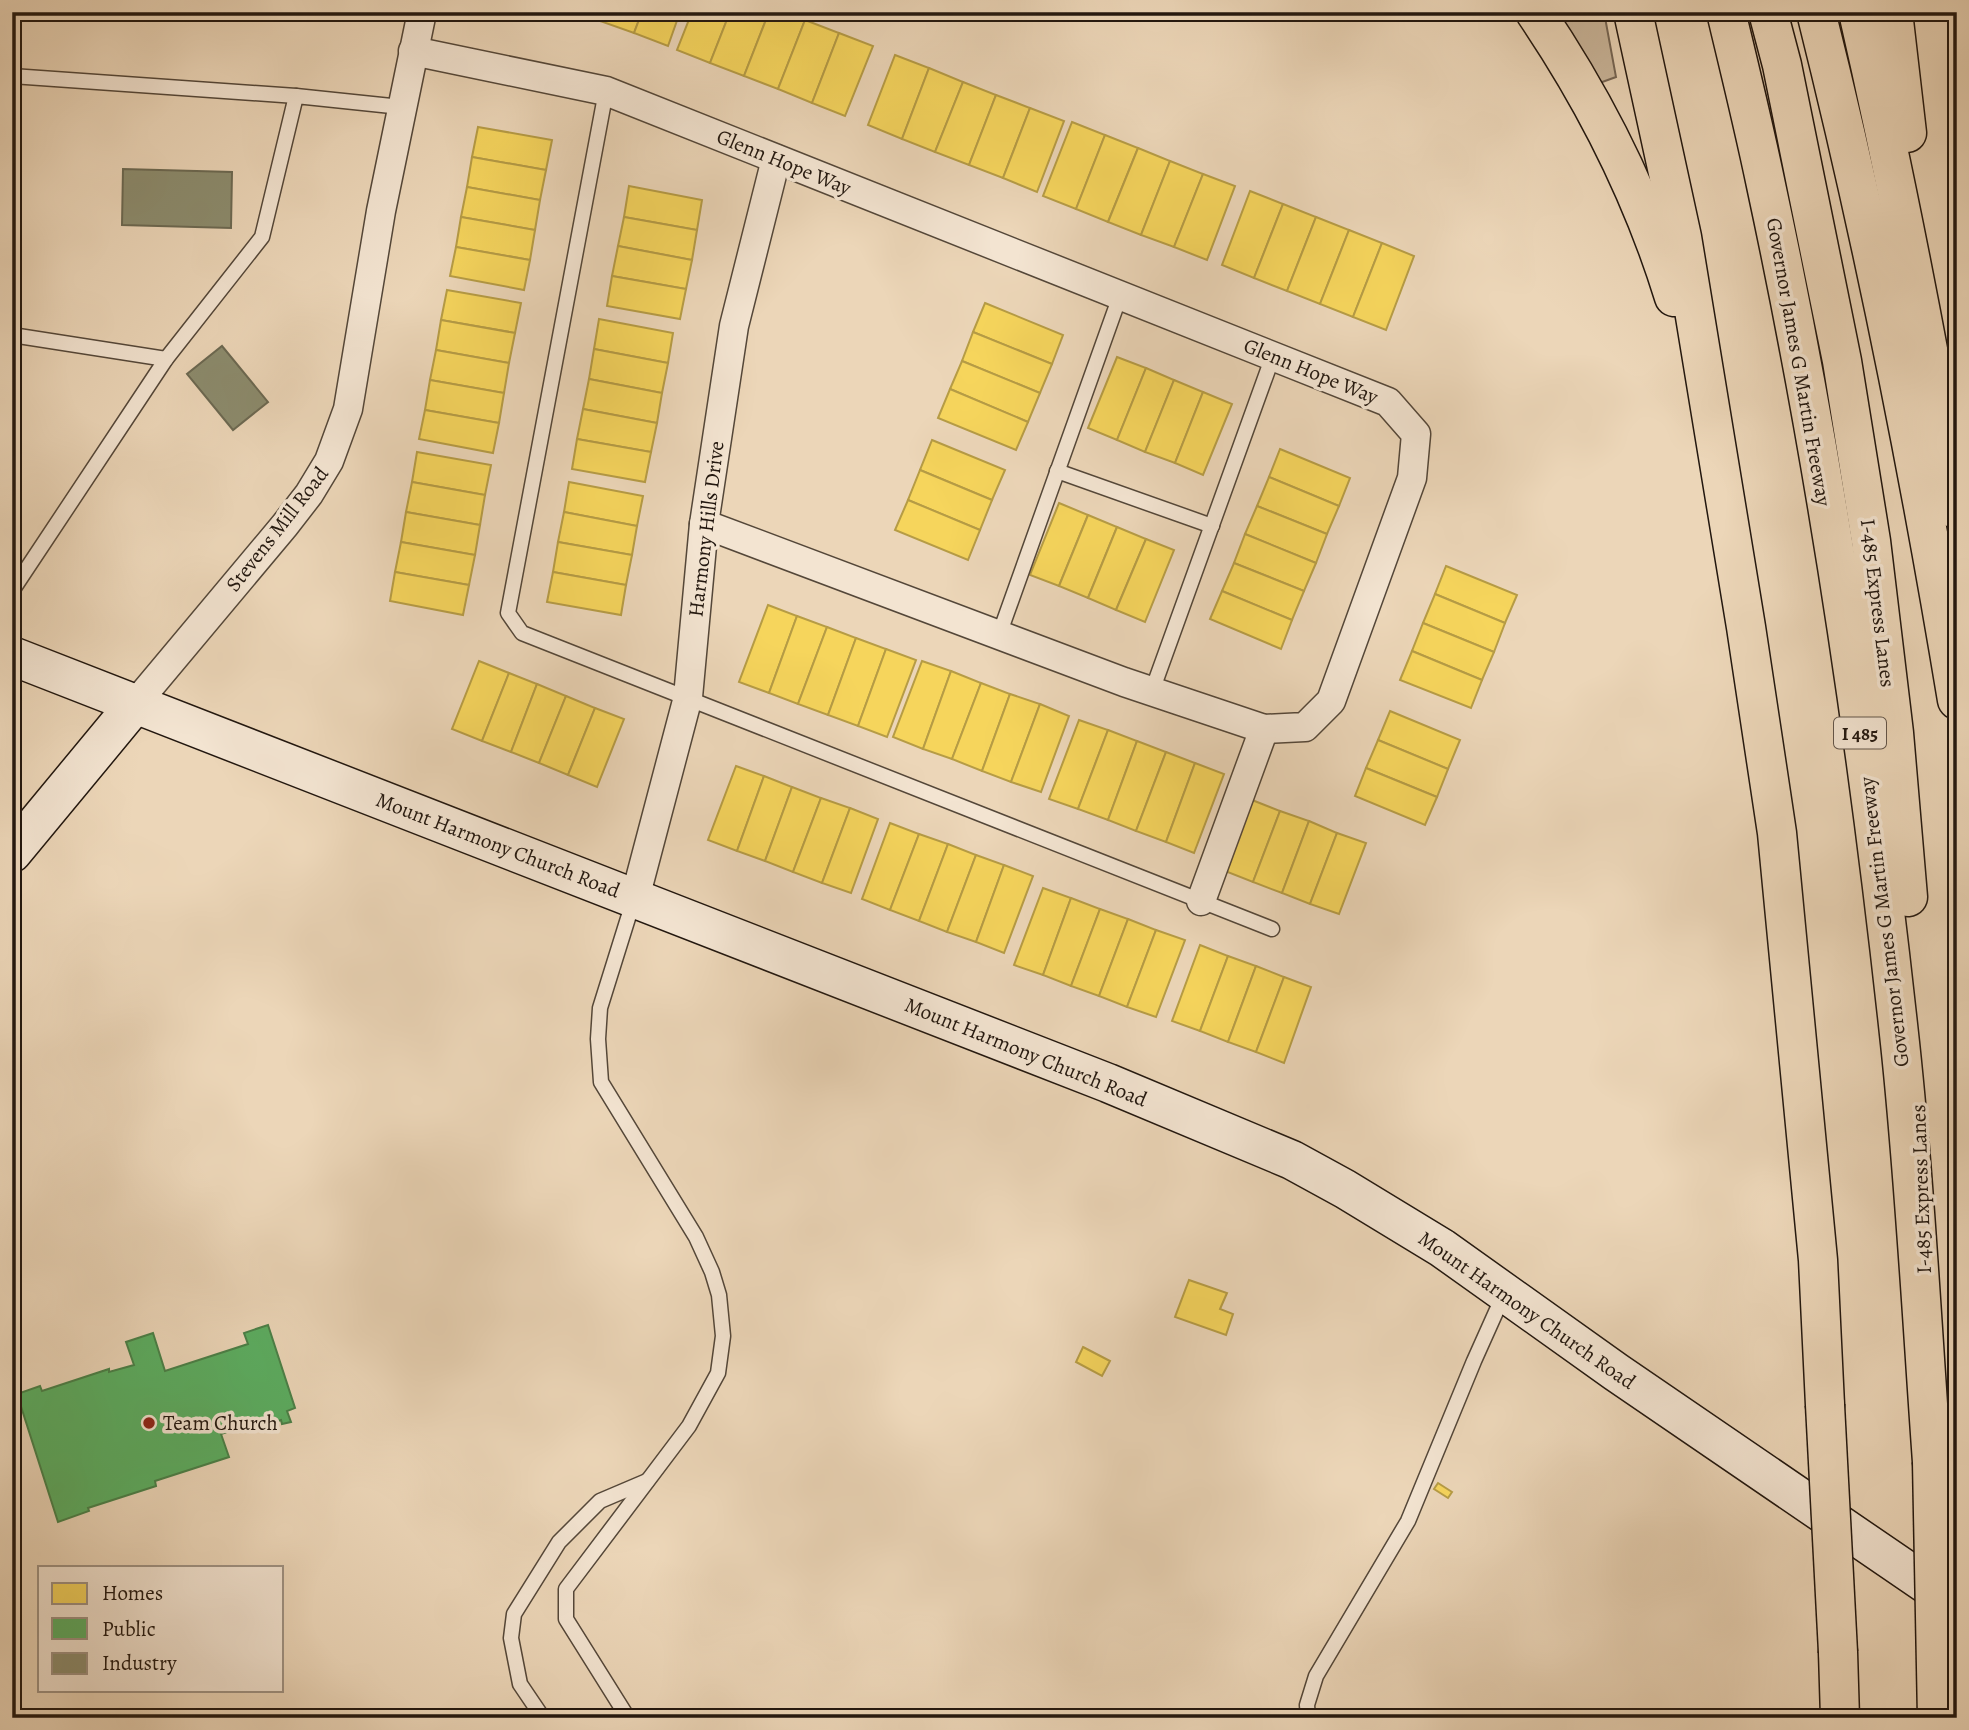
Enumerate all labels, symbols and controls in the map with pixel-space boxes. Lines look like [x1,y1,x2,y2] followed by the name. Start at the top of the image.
[713,122,856,202] street label: Glenn Hope Way
[1760,216,1838,509] street label: Governor James G Martin Freeway
[1240,331,1383,411] street label: Glenn Hope Way
[681,439,731,619] street label: Harmony Hills Drive
[219,460,335,597] street label: Stevens Mill Road
[1854,517,1902,689] street label: I-485 Express Lanes
[1834,718,1886,748] road number: I 485
[1852,775,1916,1069] street label: Governor James G Martin Freeway
[372,785,625,905] street label: Mount Harmony Church Road
[901,990,1152,1114] street label: Mount Harmony Church Road
[1904,1104,1938,1274] street label: I-485 Express Lanes
[1413,1224,1642,1396] street label: Mount Harmony Church Road
[163,1409,278,1437] place label: Team Church
[141,1415,157,1431] marker: Team Church
[38,1566,284,1692] legend
[102,1579,163,1607] text: Homes
[102,1615,156,1643] text: Public
[102,1649,177,1677] text: Industry

